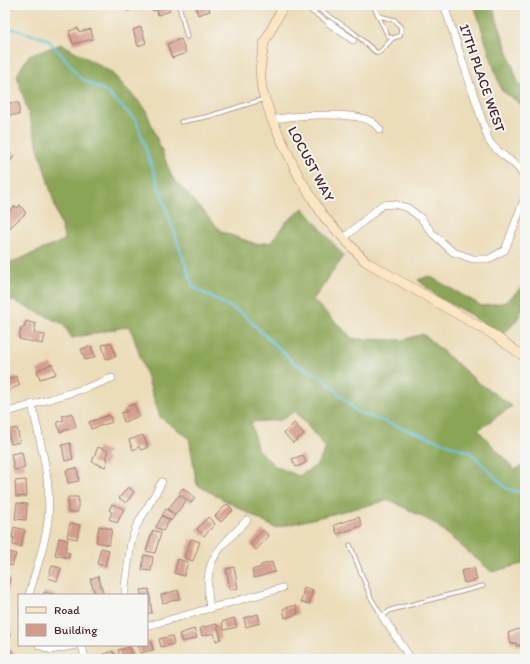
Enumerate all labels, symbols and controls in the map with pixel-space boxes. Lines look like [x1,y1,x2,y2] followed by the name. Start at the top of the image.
[455,21,509,135] street label: 17TH PLACE WEST
[284,123,338,205] street label: LOCUST WAY
[18,594,148,646] legend
[54,603,80,617] text: Road
[54,623,98,637] text: Building

